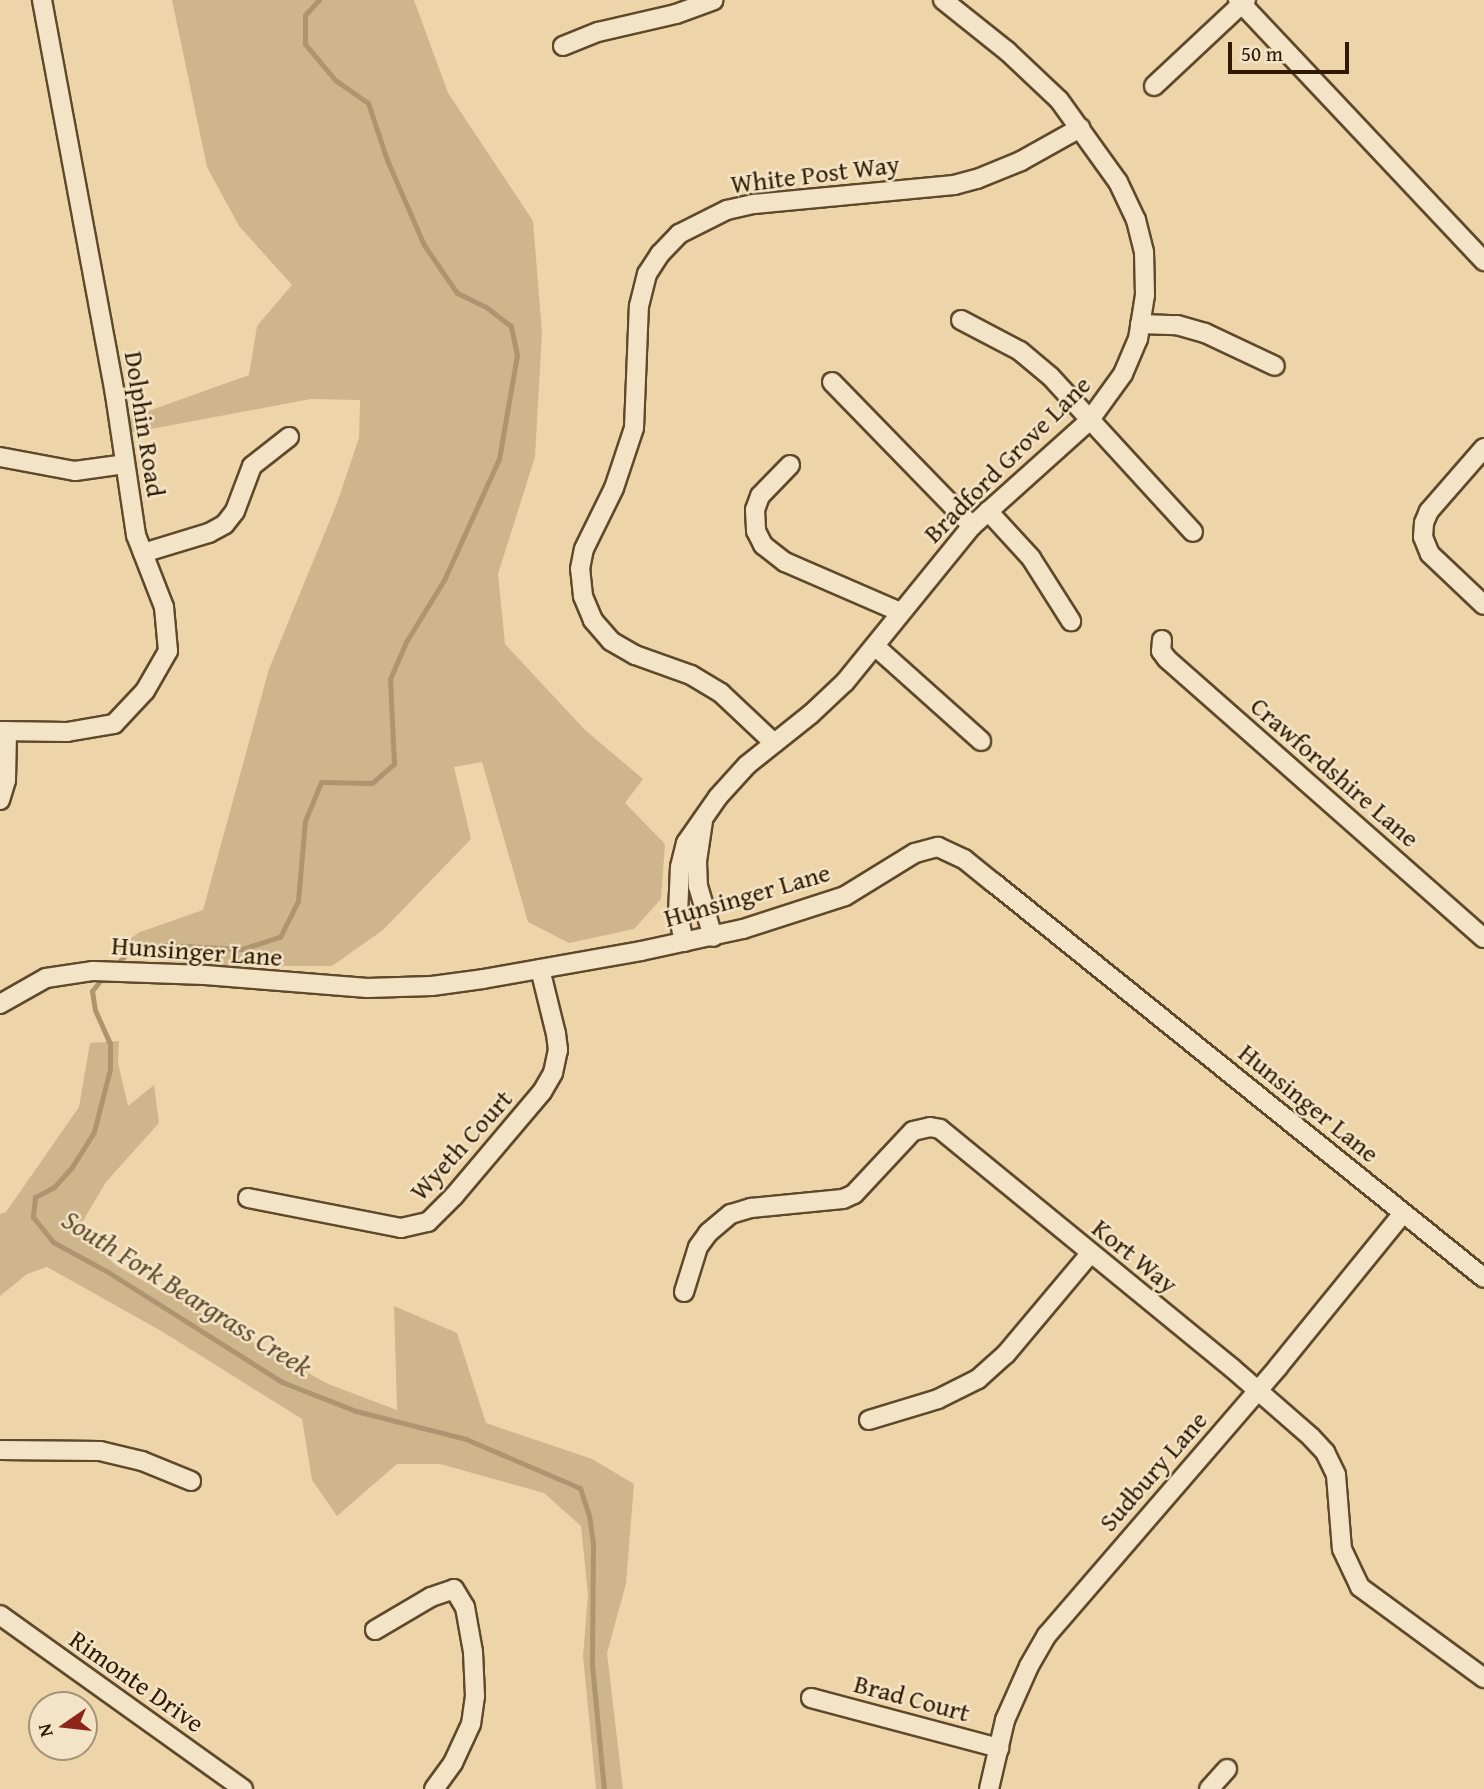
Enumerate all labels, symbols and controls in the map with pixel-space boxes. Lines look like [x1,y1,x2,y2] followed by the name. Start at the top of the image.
[1232,28,1353,72] scale bar
[1241,38,1283,69] text: 50 m
[729,148,901,200] street label: White Post Way
[118,349,172,499] street label: Dolphin Road
[917,369,1097,549] street label: Bradford Grove Lane
[1244,690,1426,854] street label: Crawfordshire Lane
[660,856,834,934] street label: Hunsinger Lane
[110,929,284,973] street label: Hunsinger Lane
[1233,1037,1385,1169] street label: Hunsinger Lane
[403,1083,519,1207] street label: Wyeth Court
[56,1202,318,1384] water label: South Fork Beargrass Creek
[1086,1212,1184,1300] street label: Kort Way
[1092,1404,1214,1538] street label: Sudbury Lane
[64,1623,210,1739] street label: Rimonte Drive
[851,1668,973,1728] street label: Brad Court
[28,1691,98,1761] north arrow
[29,1721,60,1740] text: N

